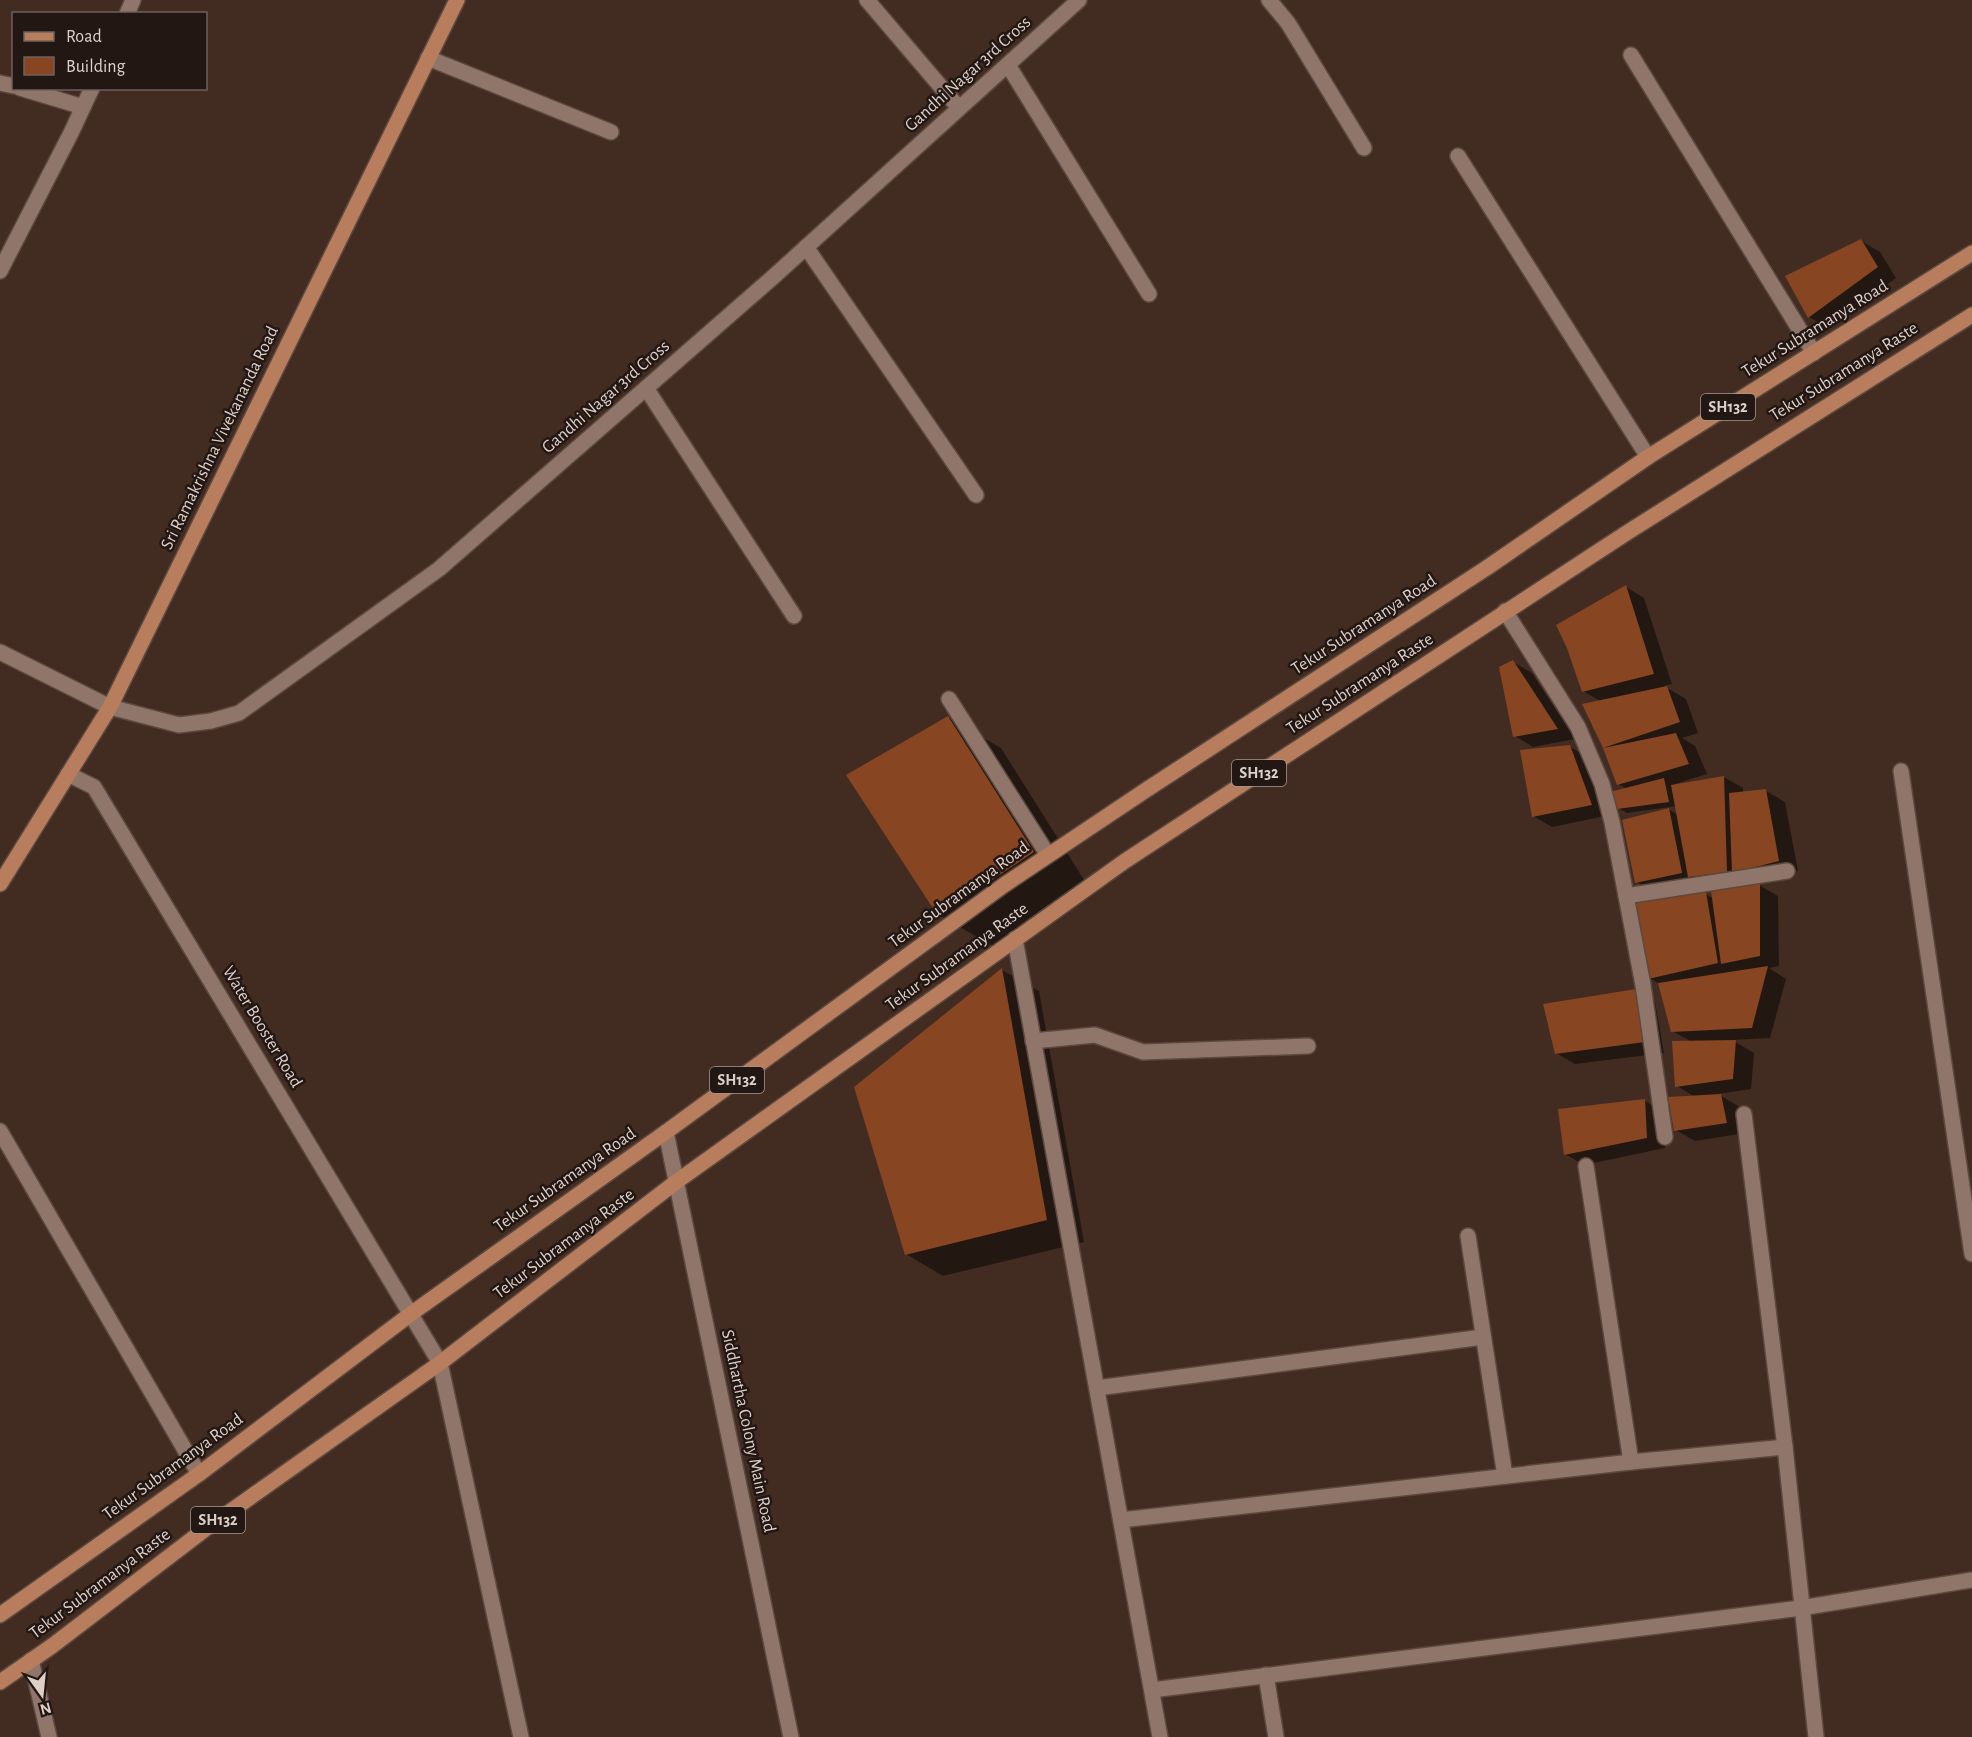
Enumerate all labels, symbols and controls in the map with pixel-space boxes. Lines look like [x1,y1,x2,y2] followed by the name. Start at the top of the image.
[12,12,207,90] legend
[902,13,1034,135] street label: Gandhi Nagar 3rd Cross
[66,28,102,46] text: Road
[66,58,126,76] text: Building
[1739,277,1891,381] street label: Tekur Subramanya Road
[1767,319,1921,425] street label: Tekur Subramanya Raste
[158,324,282,552] street label: Sri Ramakrishna Vivekananda Road
[539,337,673,457] street label: Gandhi Nagar 3rd Cross
[1701,394,1755,420] road number: SH132
[1288,572,1440,678] street label: Tekur Subramanya Road
[1283,630,1437,738] street label: Tekur Subramanya Raste
[1232,760,1286,786] road number: SH132
[886,838,1032,952] street label: Tekur Subramanya Road
[883,899,1031,1015] street label: Tekur Subramanya Raste
[219,963,305,1091] street label: Water Booster Road
[710,1067,764,1093] road number: SH132
[491,1124,639,1236] street label: Tekur Subramanya Road
[490,1185,638,1303] street label: Tekur Subramanya Raste
[718,1328,778,1534] street label: Siddhartha Colony Main Road
[100,1410,246,1524] street label: Tekur Subramanya Road
[191,1507,245,1533] road number: SH132
[26,1525,174,1643] street label: Tekur Subramanya Raste
[12,1665,72,1725] north arrow
[38,1699,53,1718] text: N

